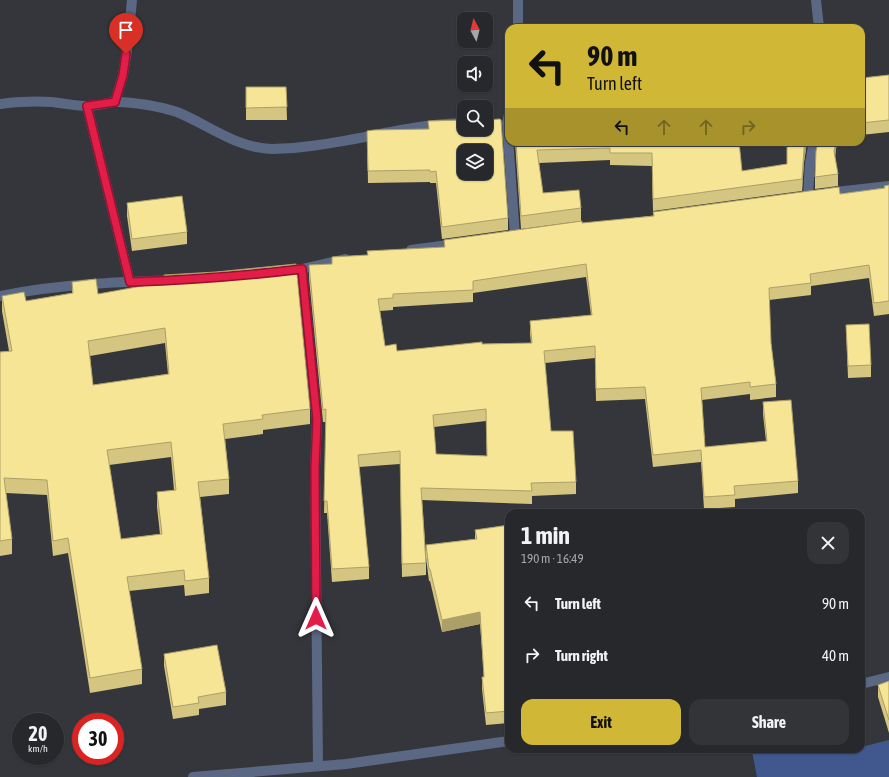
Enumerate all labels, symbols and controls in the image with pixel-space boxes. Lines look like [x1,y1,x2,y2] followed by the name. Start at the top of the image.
[457,12,493,48] north arrow
[457,12,493,180] map controls
[109,13,143,54] pin
[115,19,137,41] icon: arrive
[521,40,573,92] icon: left
[587,40,637,72] text: 90 m
[457,56,493,92] button: sound
[587,73,642,94] text: Turn left
[457,100,493,136] button: search
[611,116,633,138] icon: left
[653,116,675,138] icon: ahead
[695,116,717,138] icon: ahead
[737,116,759,138] icon: right
[457,144,493,180] button: layers
[521,522,570,549] text: 1 min
[807,522,849,564] button: close
[521,551,584,566] text: 190 m · 16:49
[521,592,543,614] icon: left
[555,595,601,612] text: Turn left
[822,595,849,612] text: 90 m
[295,597,337,639] position arrow
[521,644,543,666] icon: right
[555,647,608,664] text: Turn right
[822,647,849,664] text: 40 m
[521,699,681,745] button: Exit
[689,699,849,745] button: Share
[72,713,124,765] speed limit sign: 30
[29,722,47,745] text: 20
[28,743,48,754] text: km/h

